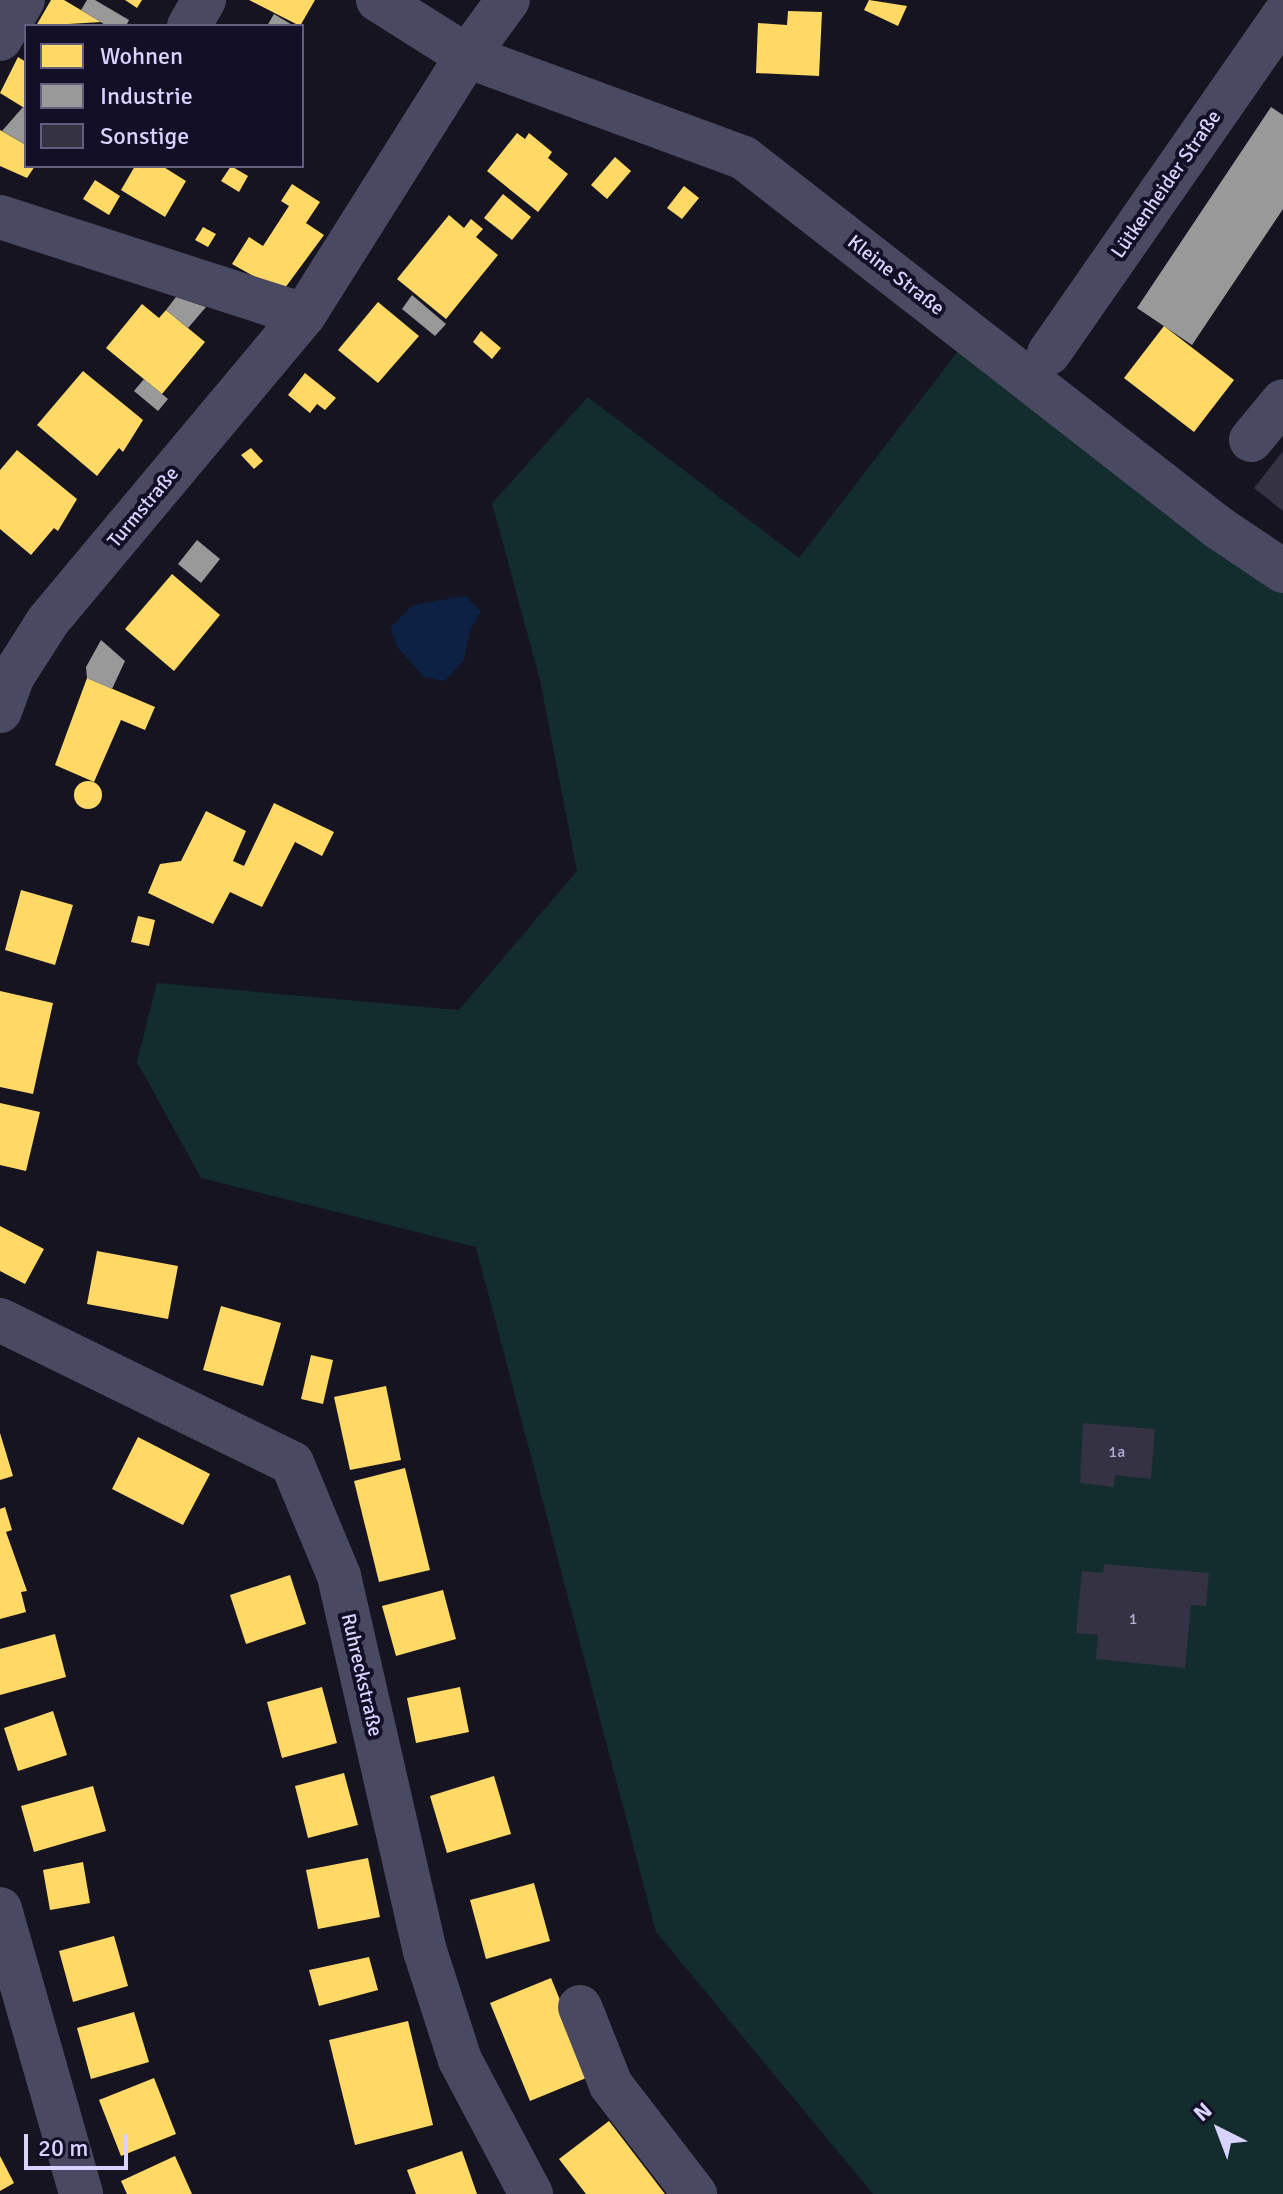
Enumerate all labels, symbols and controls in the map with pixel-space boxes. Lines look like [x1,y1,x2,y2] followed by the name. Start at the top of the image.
[24,24,304,168] legend
[100,41,183,71] text: Wohnen
[100,81,193,111] text: Industrie
[1106,105,1226,263] street label: Lütkenheider Straße
[100,121,189,151] text: Sonstige
[843,230,949,320] street label: Kleine Straße
[102,462,184,552] street label: Turmstraße
[1109,1442,1125,1462] house number: 1a
[1129,1609,1137,1629] house number: 1
[336,1611,388,1739] street label: Ruhreckstraße
[1179,2090,1259,2170] north arrow
[1188,2097,1217,2127] text: N
[28,2118,132,2168] scale bar
[38,2133,88,2163] text: 20 m

